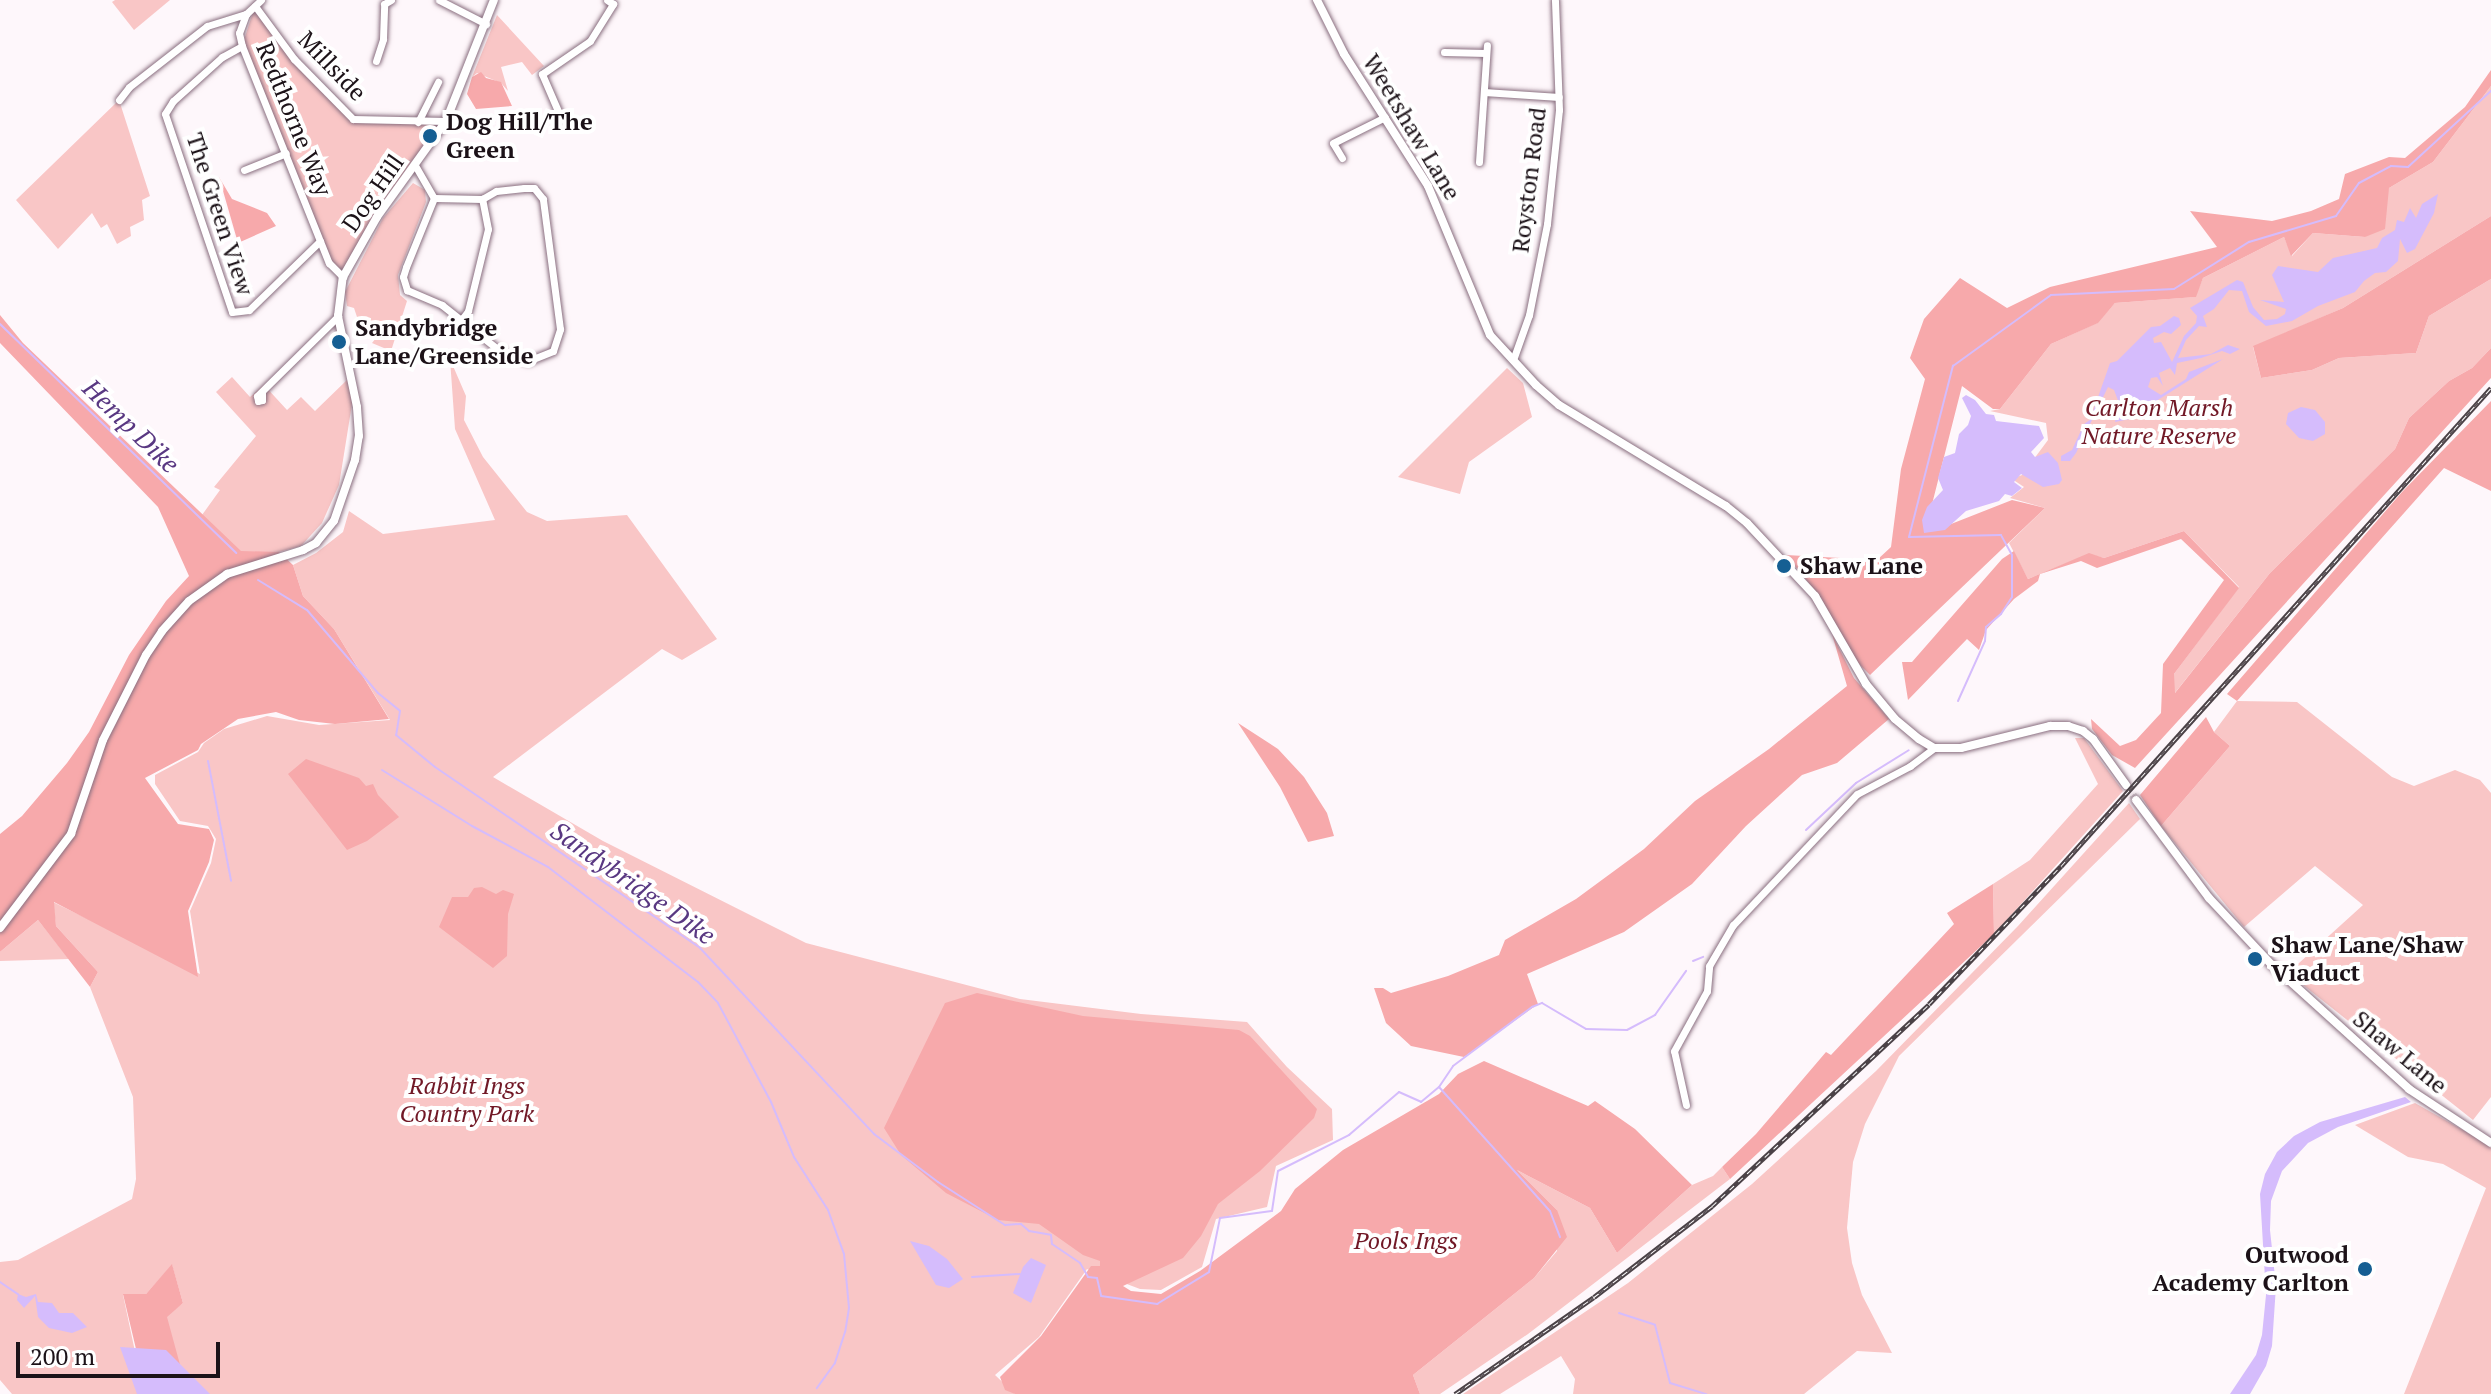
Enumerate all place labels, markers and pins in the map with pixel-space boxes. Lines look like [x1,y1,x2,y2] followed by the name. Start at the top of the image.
[446,108,593,164] place label: Dog Hill/The Green
[421,127,439,145] marker: Dog Hill/The Green
[355,314,534,370] place label: Sandybridge Lane/Greenside
[330,333,348,351] marker: Sandybridge Lane/Greenside
[1800,552,1923,580] place label: Shaw Lane
[1775,557,1793,575] marker: Shaw Lane
[2271,931,2463,987] place label: Shaw Lane/Shaw Viaduct
[2246,950,2264,968] marker: Shaw Lane/Shaw Viaduct
[2152,1241,2349,1297] place label: Outwood Academy Carlton
[2356,1260,2374,1278] marker: Outwood Academy Carlton

